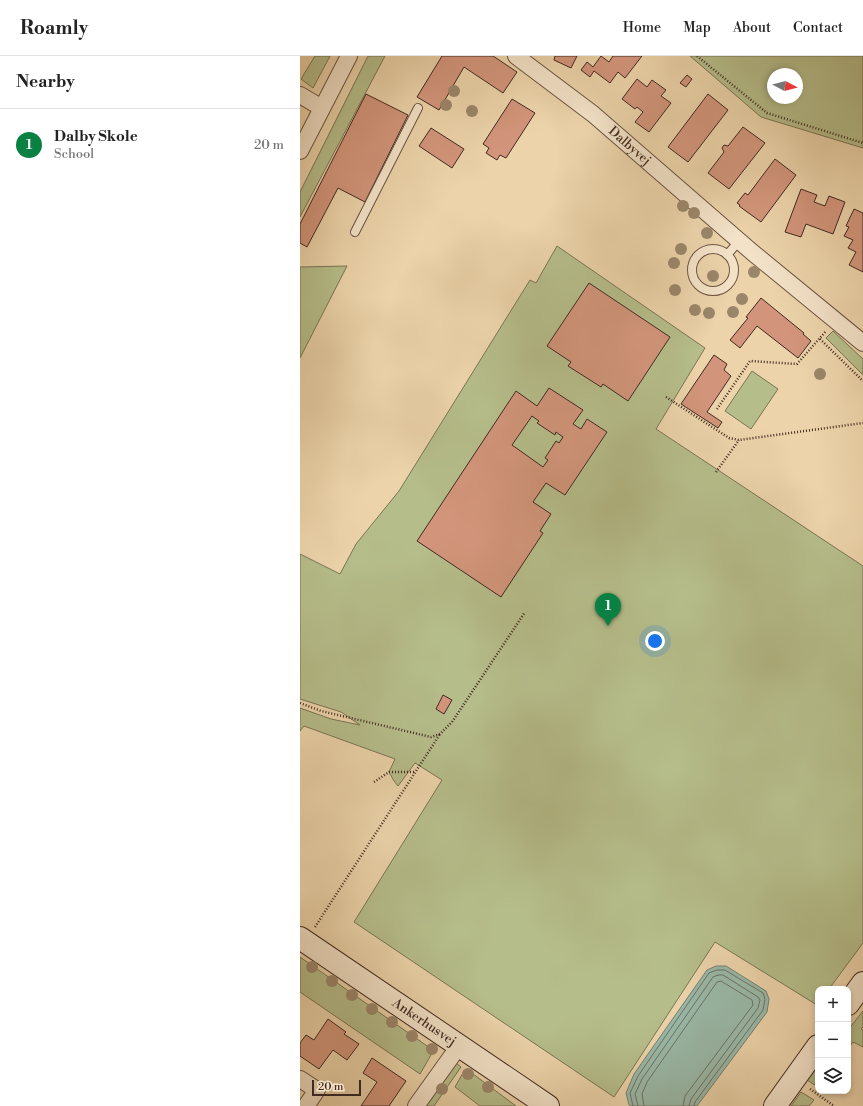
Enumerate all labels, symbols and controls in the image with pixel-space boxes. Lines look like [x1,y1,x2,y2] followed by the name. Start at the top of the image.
[20,16,88,40] text: Roamly
[623,19,661,37] text: Home
[683,19,711,37] text: Map
[733,19,771,37] text: About
[793,19,843,37] text: Contact
[767,68,803,104] north arrow
[16,71,75,93] text: Nearby
[605,123,654,169] street label: Dalbyvej
[54,127,138,146] text: Dalby Skole
[26,137,32,153] text: 1
[254,137,284,153] text: 20 m
[54,146,94,162] text: School
[595,593,621,626] pin: 1
[645,631,665,651] your location
[815,986,851,1094] map controls
[815,986,851,1022] button: +
[388,994,459,1049] street label: Ankerhusvej
[815,1022,851,1058] button: −
[815,1058,851,1094] button: layers
[312,1078,361,1097] scale bar
[318,1080,343,1094] text: 20 m

